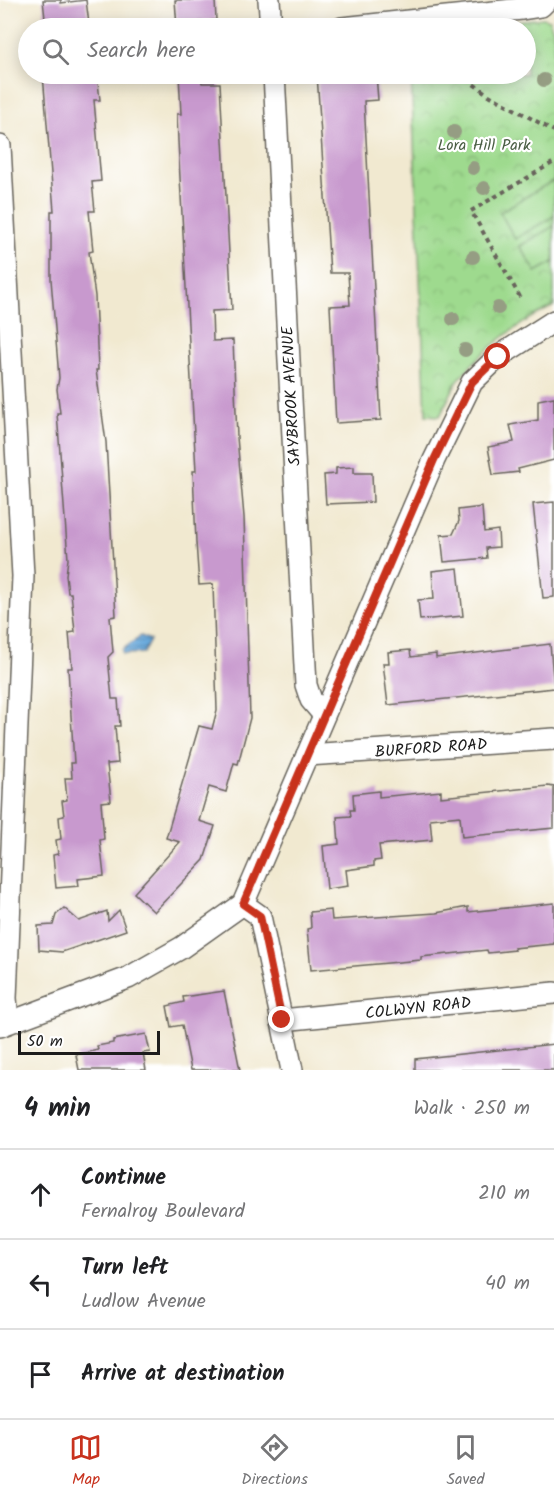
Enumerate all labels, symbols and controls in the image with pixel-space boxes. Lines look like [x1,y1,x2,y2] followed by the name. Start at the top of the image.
[18,18,536,84] search box
[87,34,195,69] text: Search here
[39,35,72,68] icon: search
[438,133,531,158] park label: Lora Hill Park
[275,325,308,466] street label: SAYBROOK AVENUE
[484,343,510,369] route start
[374,732,488,765] street label: BURFORD ROAD
[364,991,472,1026] street label: COLWYN ROAD
[268,1006,294,1032] route end
[18,1028,160,1056] scale bar
[27,1029,63,1054] text: 50 m
[24,1088,91,1130] text: 4 min
[414,1093,530,1125] text: Walk · 250 m
[81,1161,166,1196] text: Continue
[24,1178,57,1211] icon: ahead
[478,1178,530,1210] text: 210 m
[81,1196,245,1228] text: Fernalroy Boulevard
[81,1251,168,1286] text: Turn left
[24,1268,57,1301] icon: left
[485,1268,530,1300] text: 40 m
[81,1286,206,1318] text: Ludlow Avenue
[81,1357,284,1392] text: Arrive at destination
[24,1358,57,1391] icon: arrive
[69,1431,102,1492] tab: Map
[241,1431,308,1492] tab: Directions
[447,1431,485,1492] tab: Saved

